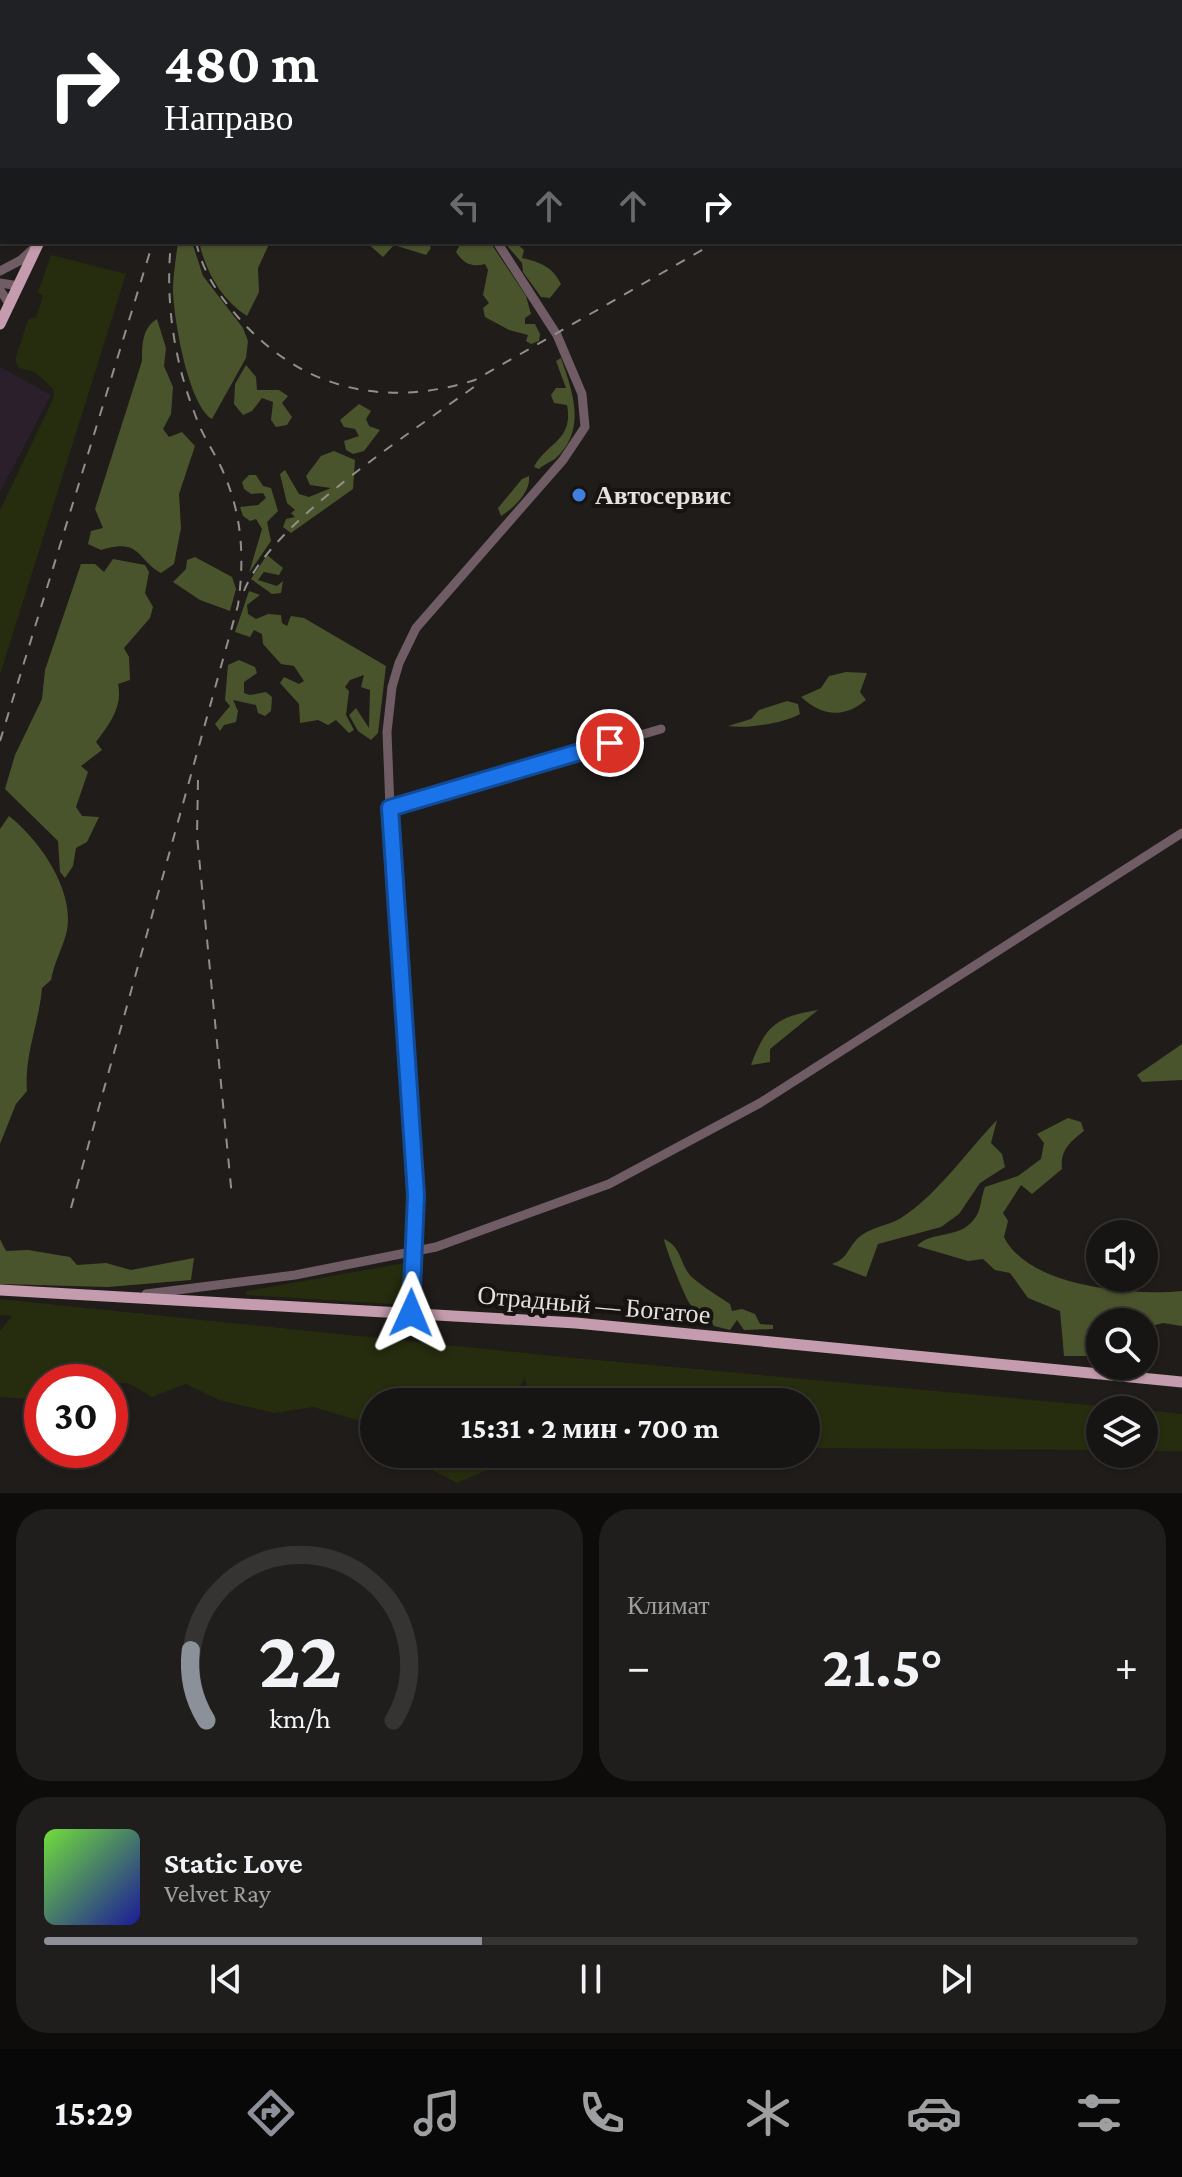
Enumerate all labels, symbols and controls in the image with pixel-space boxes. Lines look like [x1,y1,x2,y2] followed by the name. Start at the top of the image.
[32,32,136,136] icon: right
[164,32,319,94] text: 480 m
[164,98,294,138] text: Направо
[443,184,487,228] icon: left
[527,184,571,228] icon: ahead
[611,184,655,228] icon: ahead
[695,184,739,228] icon: right
[595,481,731,510] place label: Автосервис
[570,486,588,504] marker: Автосервис
[576,709,644,777] pin
[588,721,632,765] icon: arrive
[1086,1220,1158,1468] map controls
[1086,1220,1158,1292] button: sound
[369,1271,453,1355] position arrow
[476,1280,712,1330] street label: Отрадный — Богатое
[1086,1308,1158,1380] button: search
[24,1364,128,1468] speed limit sign: 30
[1086,1396,1158,1468] button: layers
[461,1411,719,1444] text: 15:31 · 2 мин · 700 m
[627,1591,710,1620] text: Климат
[258,1612,341,1705] text: 22
[822,1632,943,1699] text: 21.5°
[627,1642,650,1690] text: −
[1115,1642,1138,1690] text: +
[269,1702,330,1734] text: km/h
[164,1846,303,1879] text: Static Love
[164,1879,271,1908] text: Velvet Ray
[204,1957,248,2001] icon: previous
[569,1957,613,2001] icon: pause
[934,1957,978,2001] icon: next
[243,2085,299,2141] icon: directions
[409,2085,465,2141] icon: music
[574,2085,630,2141] icon: phone
[740,2085,796,2141] icon: climate
[906,2085,962,2141] icon: car
[1071,2085,1127,2141] icon: filters
[55,2093,134,2133] text: 15:29

